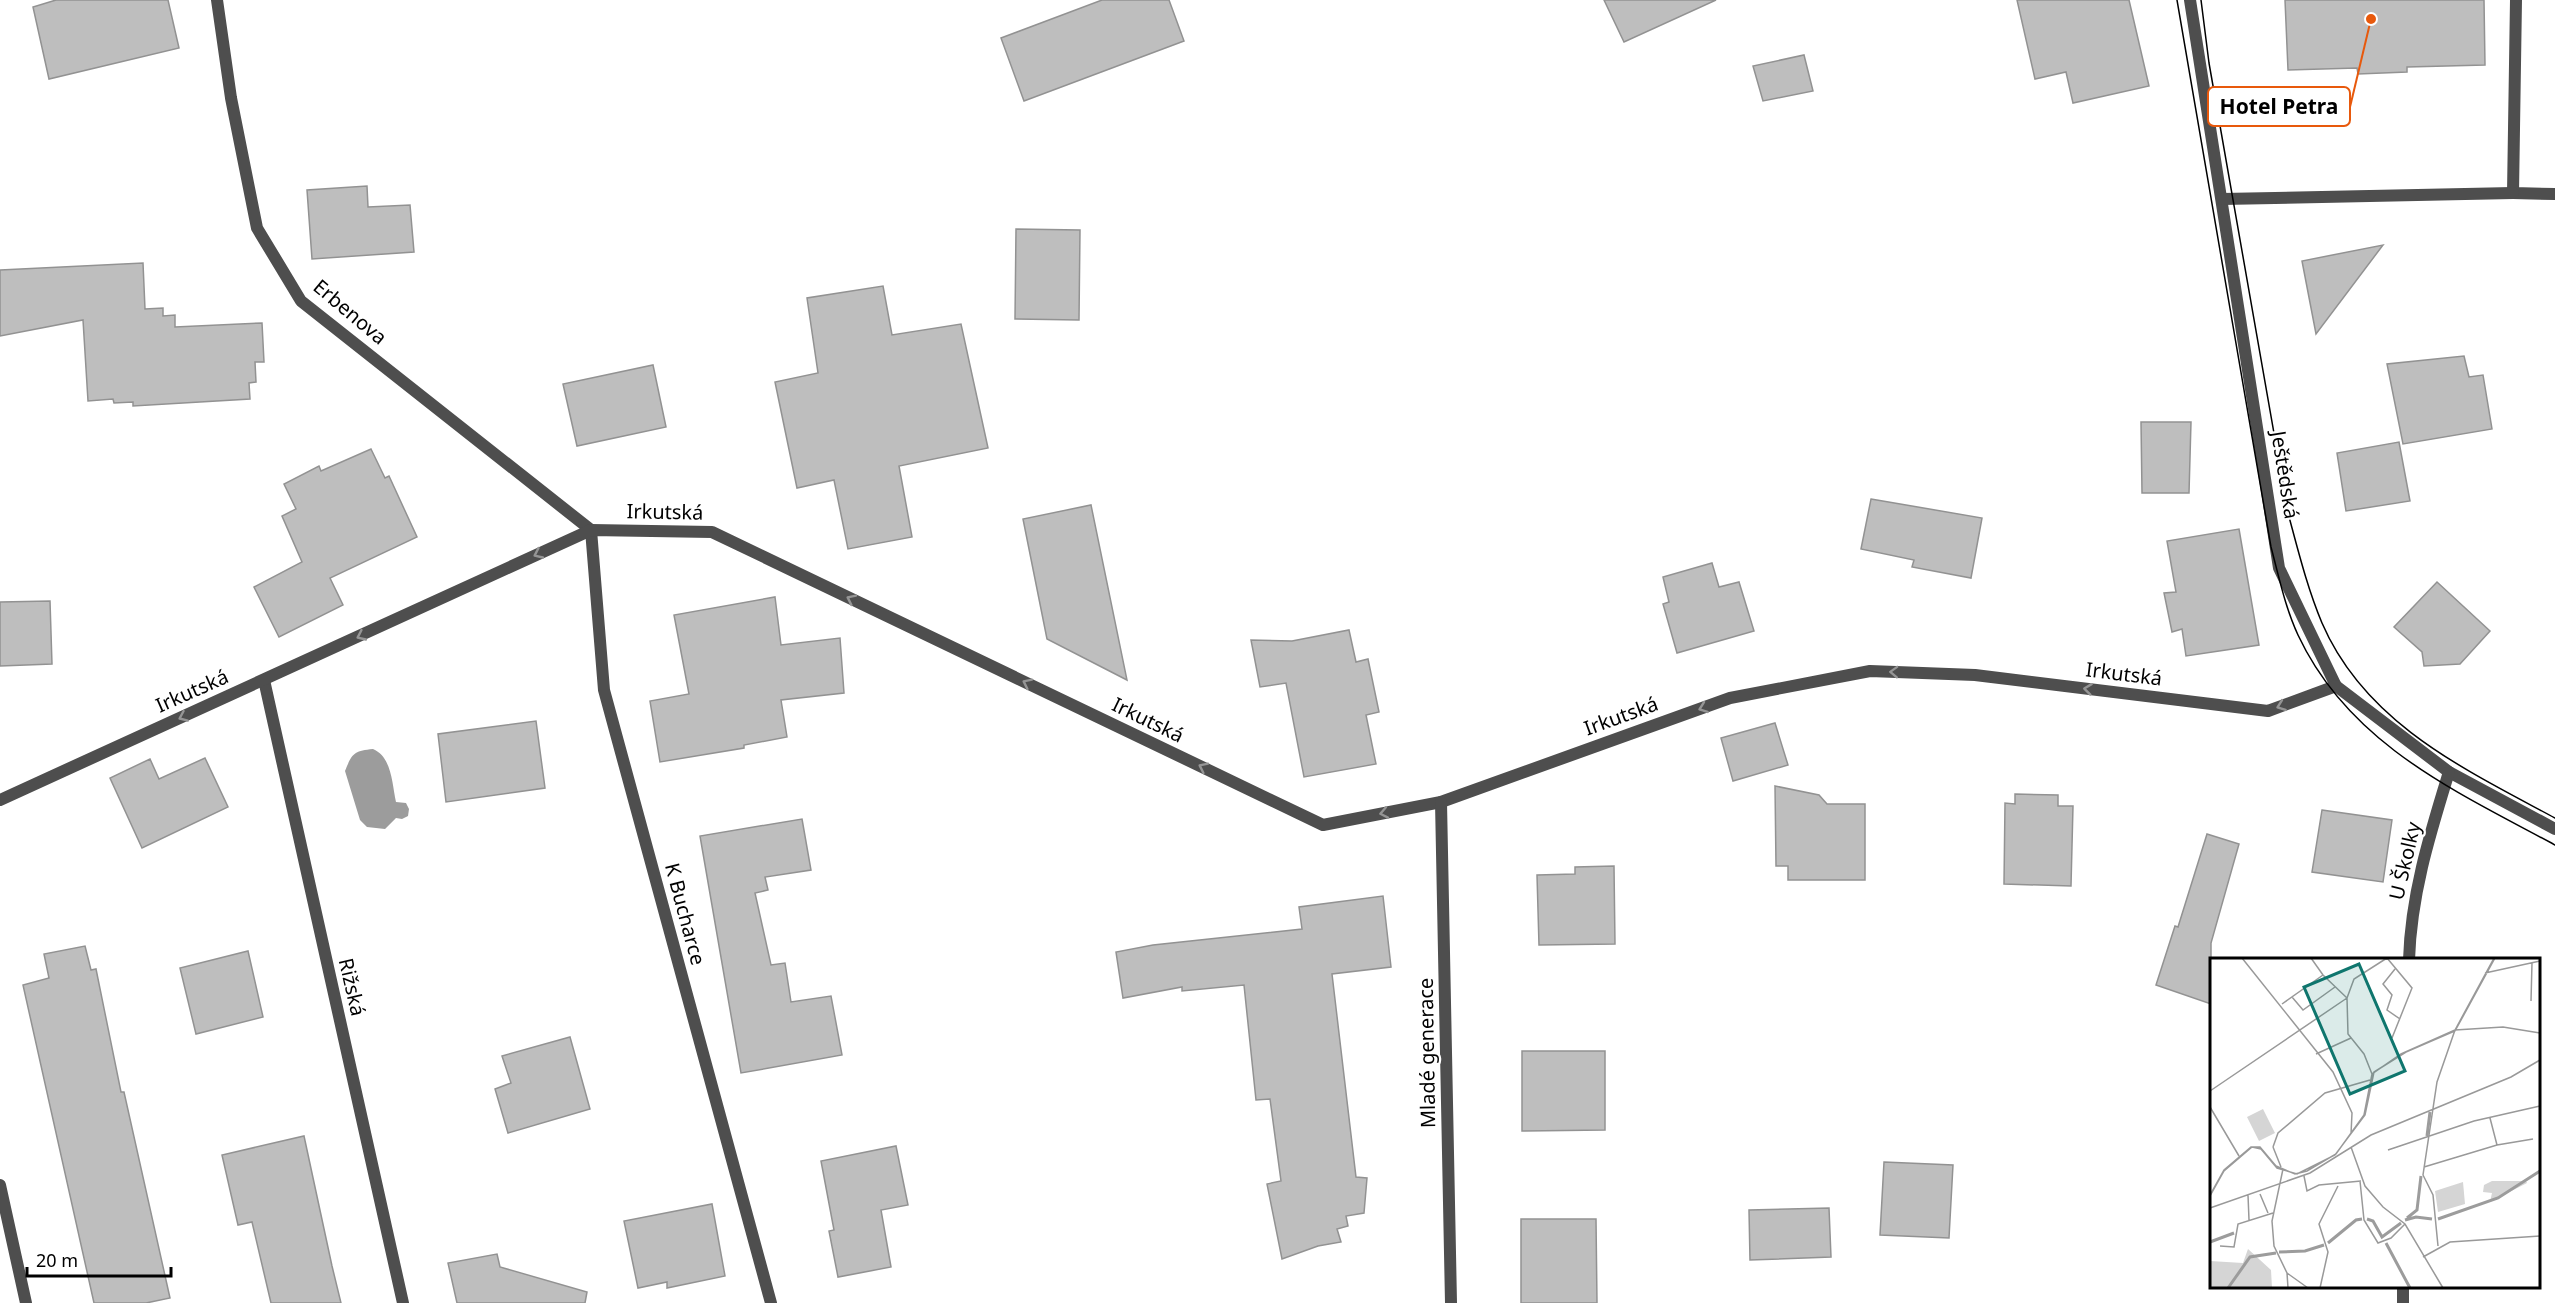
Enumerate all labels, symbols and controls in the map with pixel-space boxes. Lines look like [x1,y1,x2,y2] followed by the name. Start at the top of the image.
[2208,87,2350,126] callout: Hotel Petra
[2220,92,2338,120] text: Hotel Petra
[308,273,393,350] street label: Erbenova
[2265,427,2306,521] street label: Ještědská
[626,497,704,526] street label: Irkutská
[533,547,544,559] one-way arrow
[847,594,858,606] one-way arrow
[356,628,367,640] one-way arrow
[2084,655,2164,692] street label: Irkutská
[151,663,232,718] street label: Irkutská
[1889,665,1898,678] one-way arrow
[1023,679,1034,691] one-way arrow
[2083,683,2092,695] one-way arrow
[1580,690,1662,741] street label: Irkutská
[1108,691,1189,749] street label: Irkutská
[2276,698,2287,711] one-way arrow
[1698,700,1709,713] one-way arrow
[179,709,190,721] one-way arrow
[1198,763,1209,775] one-way arrow
[1379,806,1389,819] one-way arrow
[2382,818,2427,903] street label: U Školky
[659,860,712,968] street label: K Bucharce
[333,955,372,1018] street label: Rižská
[2210,958,2540,1288] inset map
[1412,978,1441,1128] street label: Mladé generace
[27,1240,171,1278] scale bar
[36,1248,78,1272] text: 20 m

